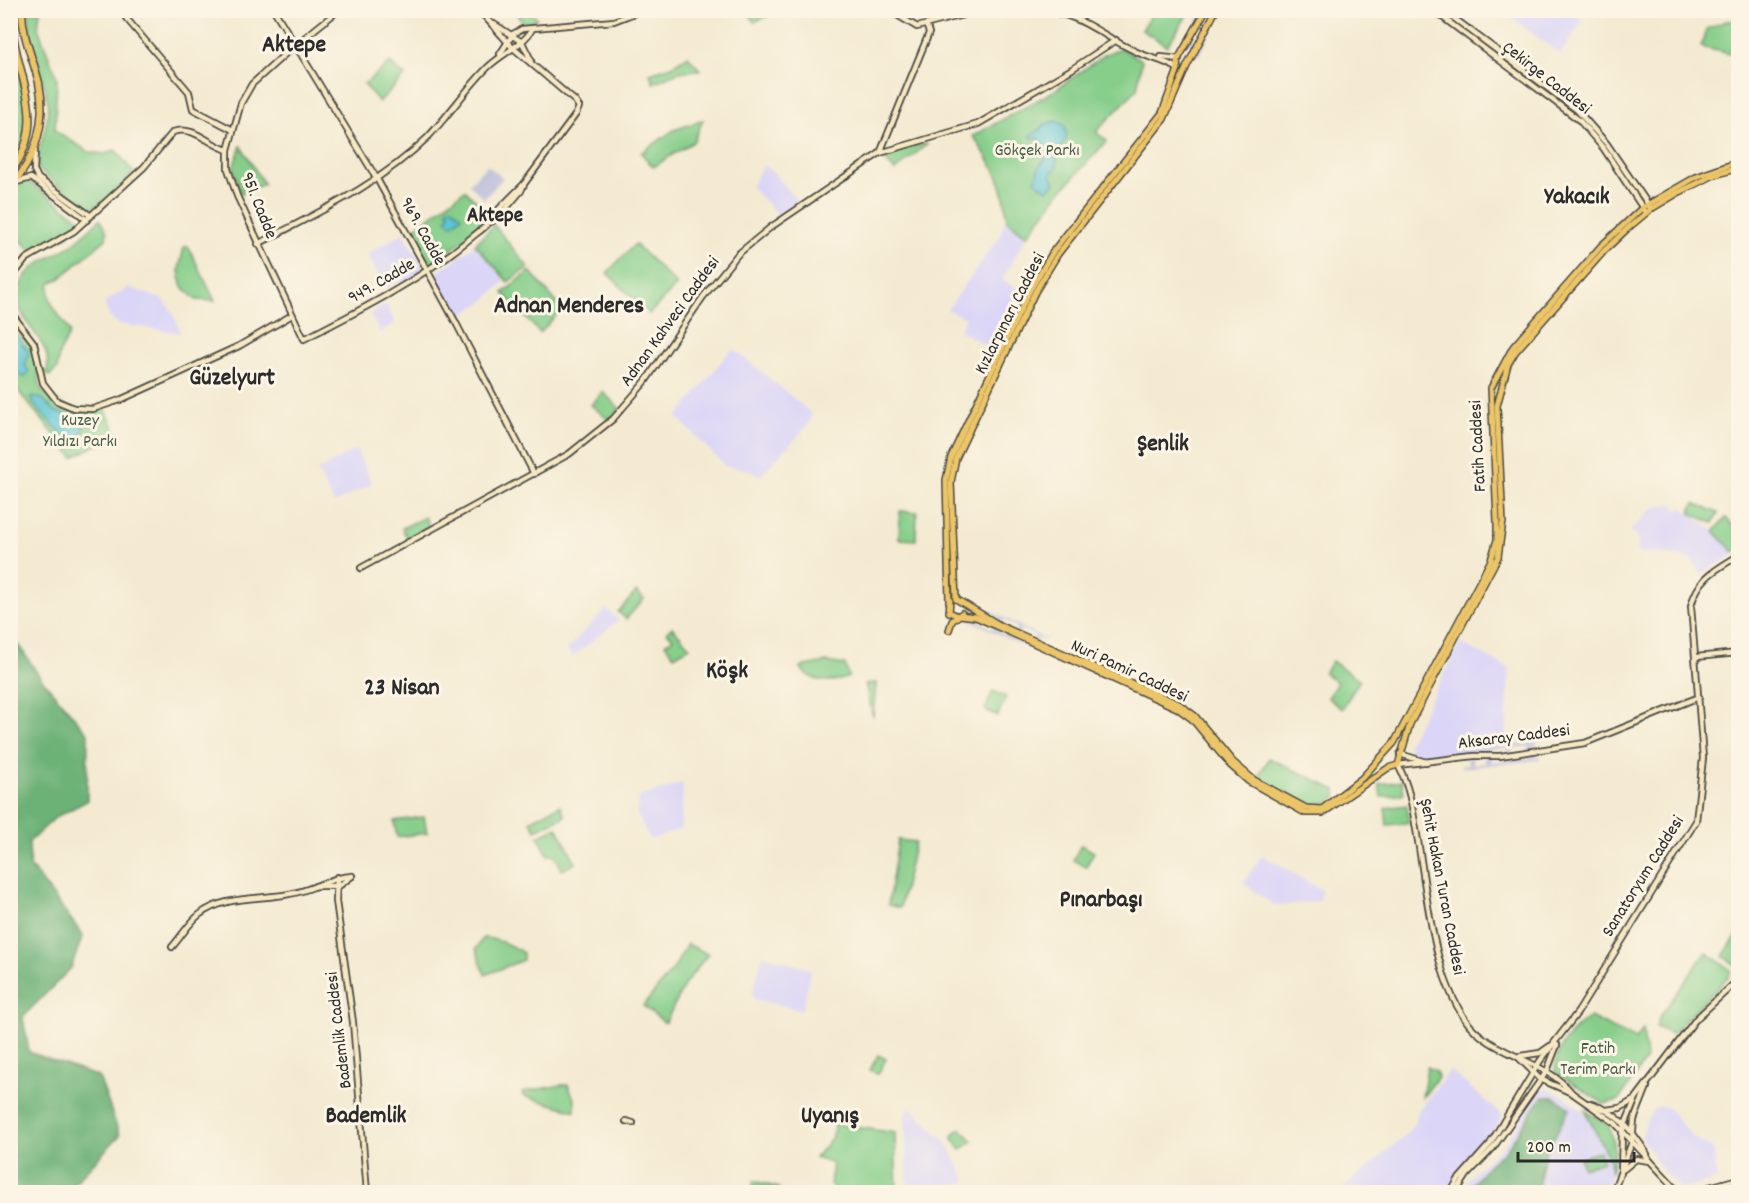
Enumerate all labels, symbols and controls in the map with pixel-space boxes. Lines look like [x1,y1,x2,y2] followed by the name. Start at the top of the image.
[262,29,326,63] district label: Aktepe
[1496,36,1596,122] street label: Çekirge Caddesi
[994,139,1080,164] park label: Gökçek Parkı
[233,169,283,243] street label: 951. Cadde
[1543,181,1610,215] district label: Yakacık
[393,193,451,271] street label: 969. Cadde
[467,202,523,232] district label: Aktepe
[970,249,1052,379] street label: Kızlarpınarı Caddesi
[615,252,727,392] street label: Adnan Kahveci Caddesi
[344,253,420,311] street label: 949. Cadde
[494,290,644,324] district label: Adnan Menderes
[189,362,275,396] district label: Güzelyurt
[1464,400,1494,492] street label: Fatih Caddesi
[43,409,117,455] park label: Kuzey Yıldızı Parkı
[1137,428,1189,462] district label: Şenlik
[1066,634,1192,710] street label: Nuri Pamir Caddesi
[706,655,748,689] district label: Köşk
[364,672,440,706] district label: 23 Nisan
[1457,719,1571,757] street label: Aksaray Caddesi
[1412,797,1470,977] street label: Şehit Hakan Turan Caddesi
[1597,811,1691,943] street label: Sanatoryum Caddesi
[1060,884,1143,918] district label: Pınarbaşı
[320,970,360,1090] street label: Bademlik Caddesi
[1560,1037,1636,1083] park label: Fatih Terim Parkı
[326,1100,407,1134] district label: Bademlik
[801,1100,859,1134] district label: Uyanış
[1518,1125,1634,1163] scale bar
[1527,1136,1571,1161] text: 200 m

